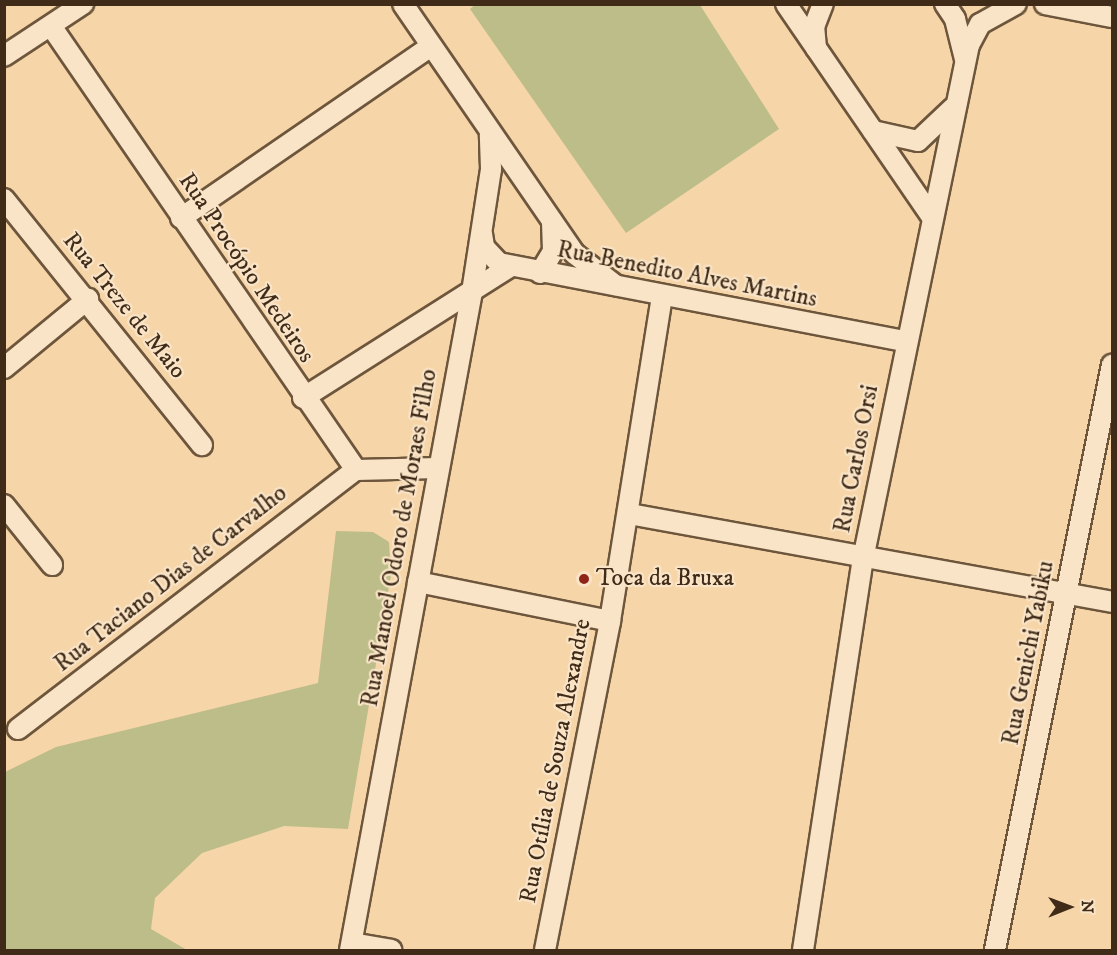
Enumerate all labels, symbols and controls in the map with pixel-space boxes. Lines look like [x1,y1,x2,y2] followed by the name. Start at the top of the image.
[172,168,320,368] street label: Rua Procópio Medeiros
[56,227,192,385] street label: Rua Treze de Maio
[554,236,820,314] street label: Rua Benedito Alves Martins
[356,367,444,709] street label: Rua Manoel Odoro de Moraes Filho
[829,383,885,535] street label: Rua Carlos Orsi
[49,479,293,679] street label: Rua Taciano Dias de Carvalho
[997,558,1061,748] street label: Rua Genichi Yabiku
[596,565,734,593] place label: Toca da Bruxa
[577,572,591,586] marker: Toca da Bruxa
[514,617,598,905] street label: Rua Otília de Souza Alexandre
[1039,877,1099,937] north arrow
[1077,900,1097,913] text: N

